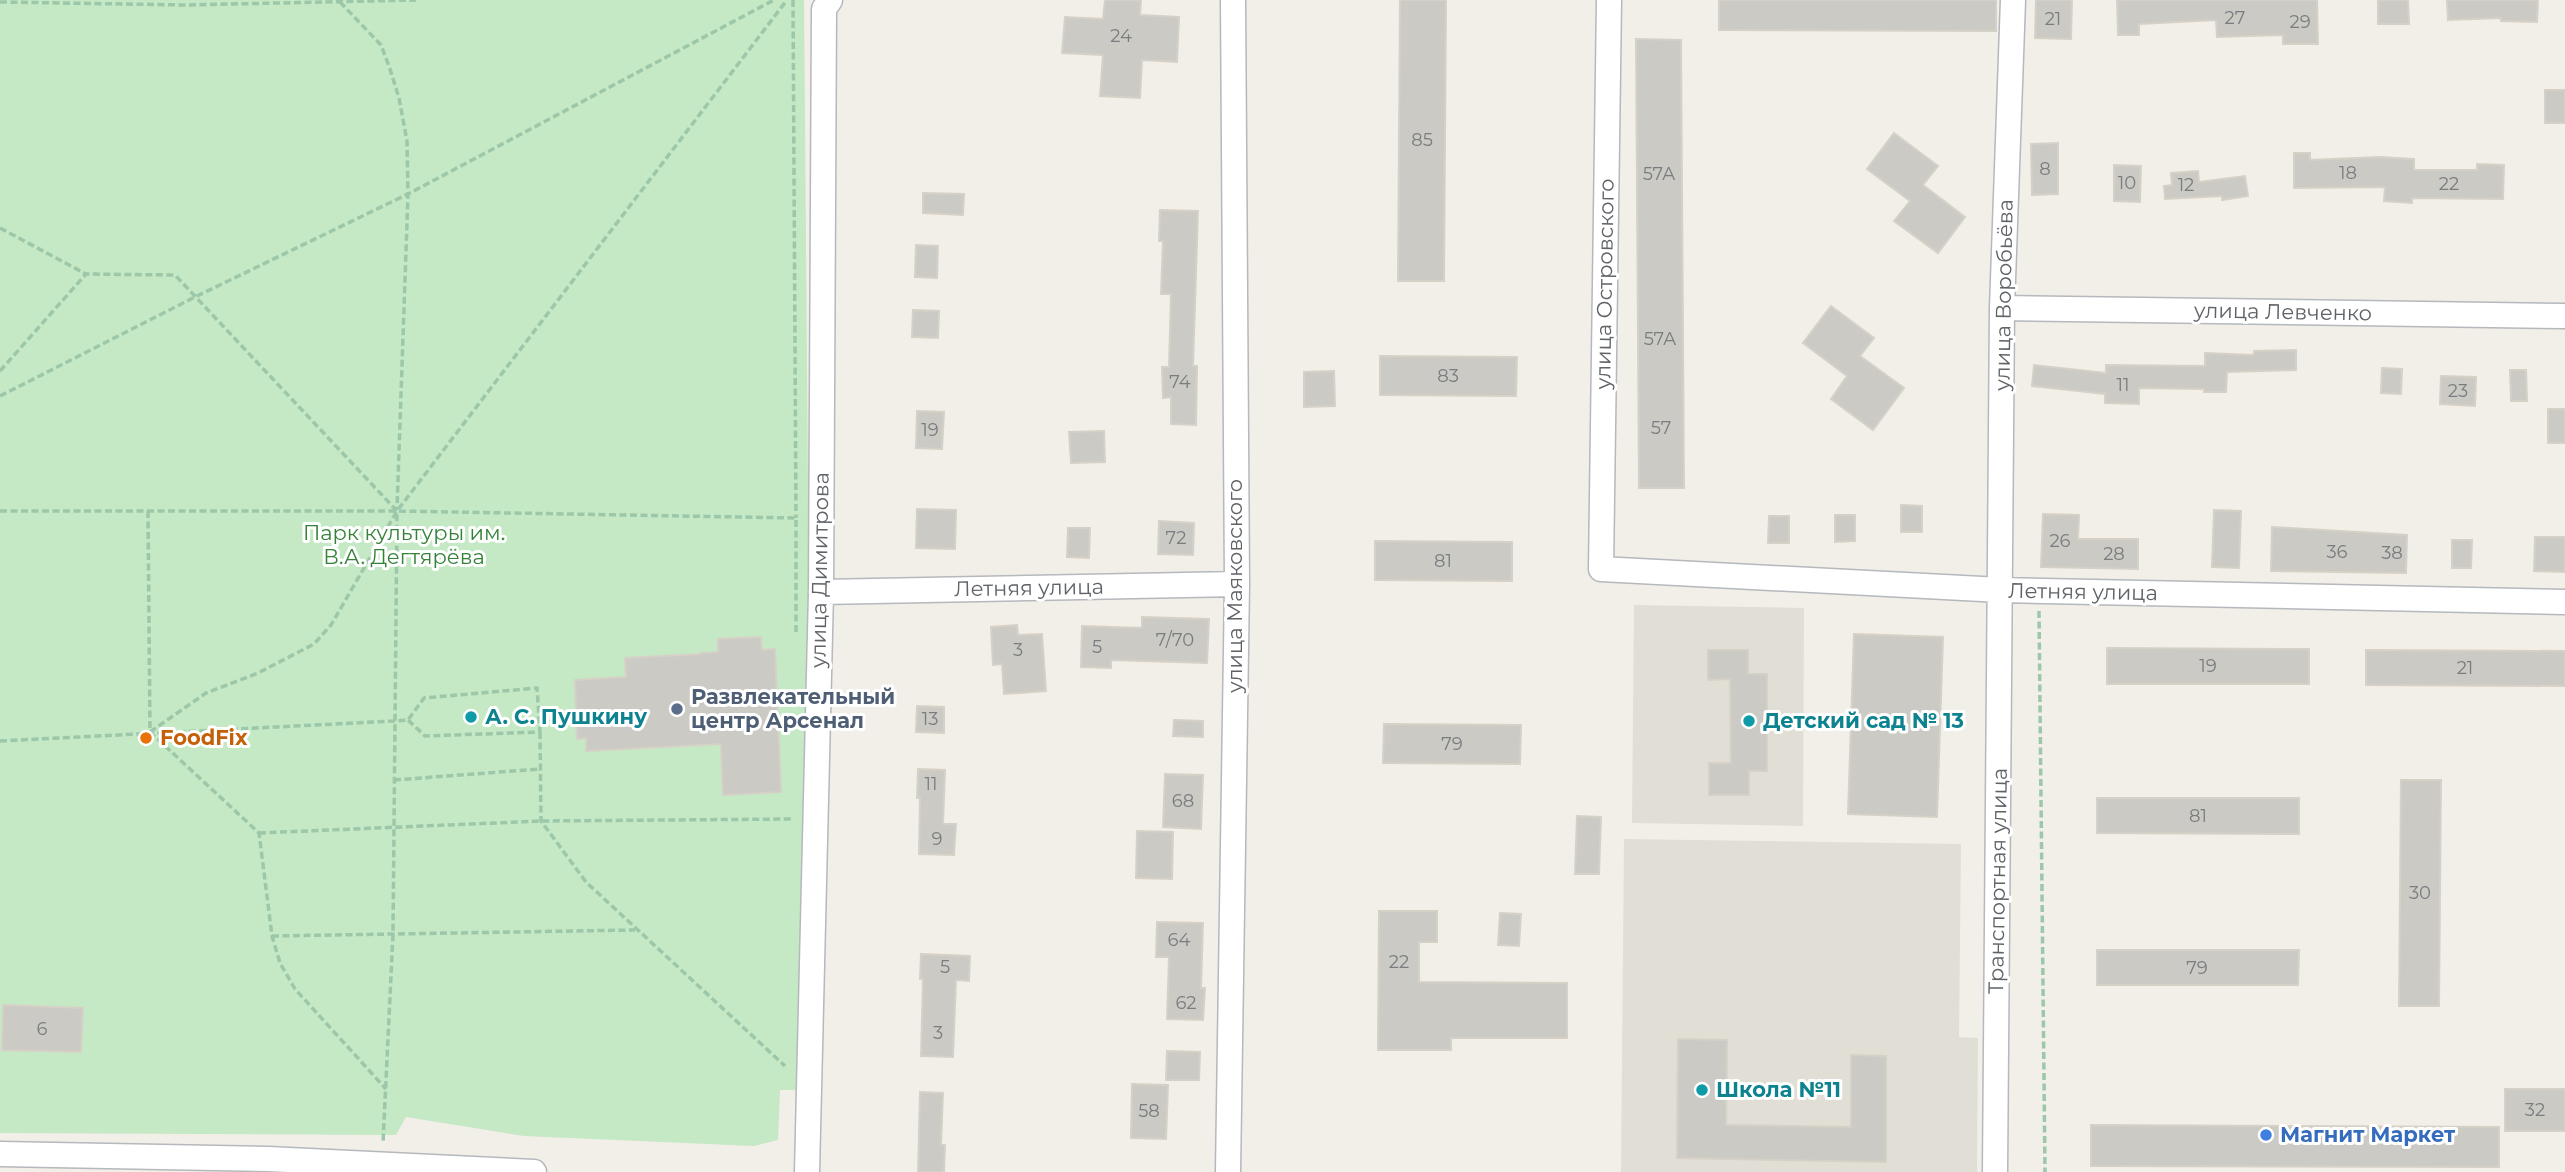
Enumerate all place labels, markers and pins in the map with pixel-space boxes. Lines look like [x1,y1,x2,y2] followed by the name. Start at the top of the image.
[691,684,895,733] place label: Развлекательный центр Арсенал
[669,701,685,717] marker: Развлекательный центр Арсенал
[485,704,647,729] place label: А. С. Пушкину
[1763,708,1964,733] place label: Детский сад № 13
[463,709,479,725] marker: А. С. Пушкину
[1741,713,1757,729] marker: Детский сад № 13
[160,725,248,750] place label: FoodFix
[138,730,154,746] marker: FoodFix
[1716,1077,1841,1102] place label: Школа №11
[1694,1082,1710,1098] marker: Школа №11
[2280,1122,2456,1147] place label: Магнит Маркет
[2258,1127,2274,1143] marker: Магнит Маркет

